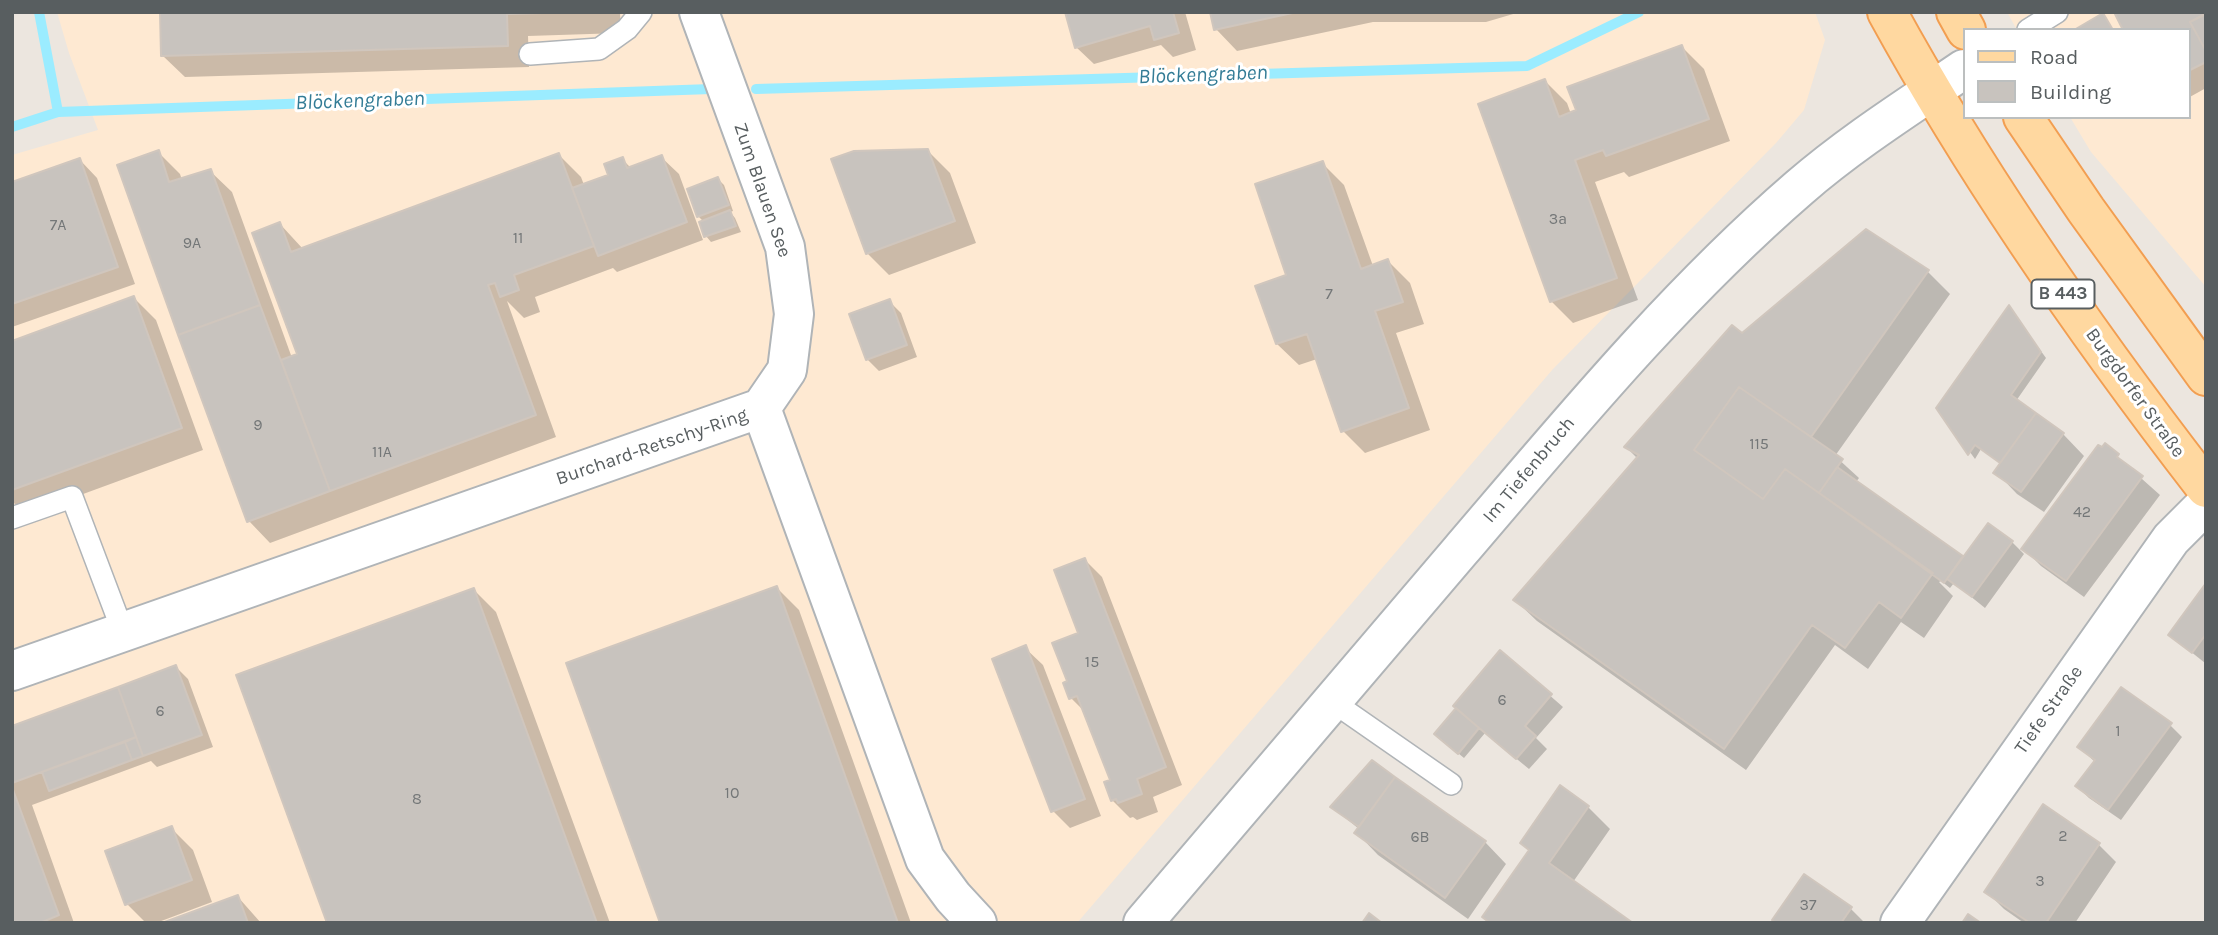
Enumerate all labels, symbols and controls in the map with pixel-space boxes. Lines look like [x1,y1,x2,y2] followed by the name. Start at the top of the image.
[1962,28,2190,119] legend
[2030,45,2078,69] text: Road
[1138,60,1268,90] water label: Blöckengraben
[2030,80,2111,104] text: Building
[295,86,425,116] water label: Blöckengraben
[728,120,796,260] street label: Zum Blauen See
[1549,209,1567,229] house number: 3a
[50,215,66,235] house number: 7A
[513,228,523,248] house number: 11
[183,233,201,253] house number: 9A
[2032,280,2094,308] road number: B 443
[1325,284,1333,304] house number: 7
[2080,324,2190,462] street label: Burgdorfer Straße
[553,403,751,491] street label: Burchard-Retschy-Ring
[1478,412,1580,528] street label: Im Tiefenbruch
[253,415,263,435] house number: 9
[1749,434,1769,454] house number: 115
[372,442,392,462] house number: 11A
[2073,502,2091,522] house number: 42
[1085,652,1099,672] house number: 15
[2010,661,2088,759] street label: Tiefe Straße
[1497,690,1507,710] house number: 6
[155,701,165,721] house number: 6
[2115,721,2121,741] house number: 1
[725,783,739,803] house number: 10
[412,789,422,809] house number: 8
[2058,826,2068,846] house number: 2
[1410,827,1430,847] house number: 6B
[2035,871,2045,891] house number: 3
[1800,895,1816,915] house number: 37

